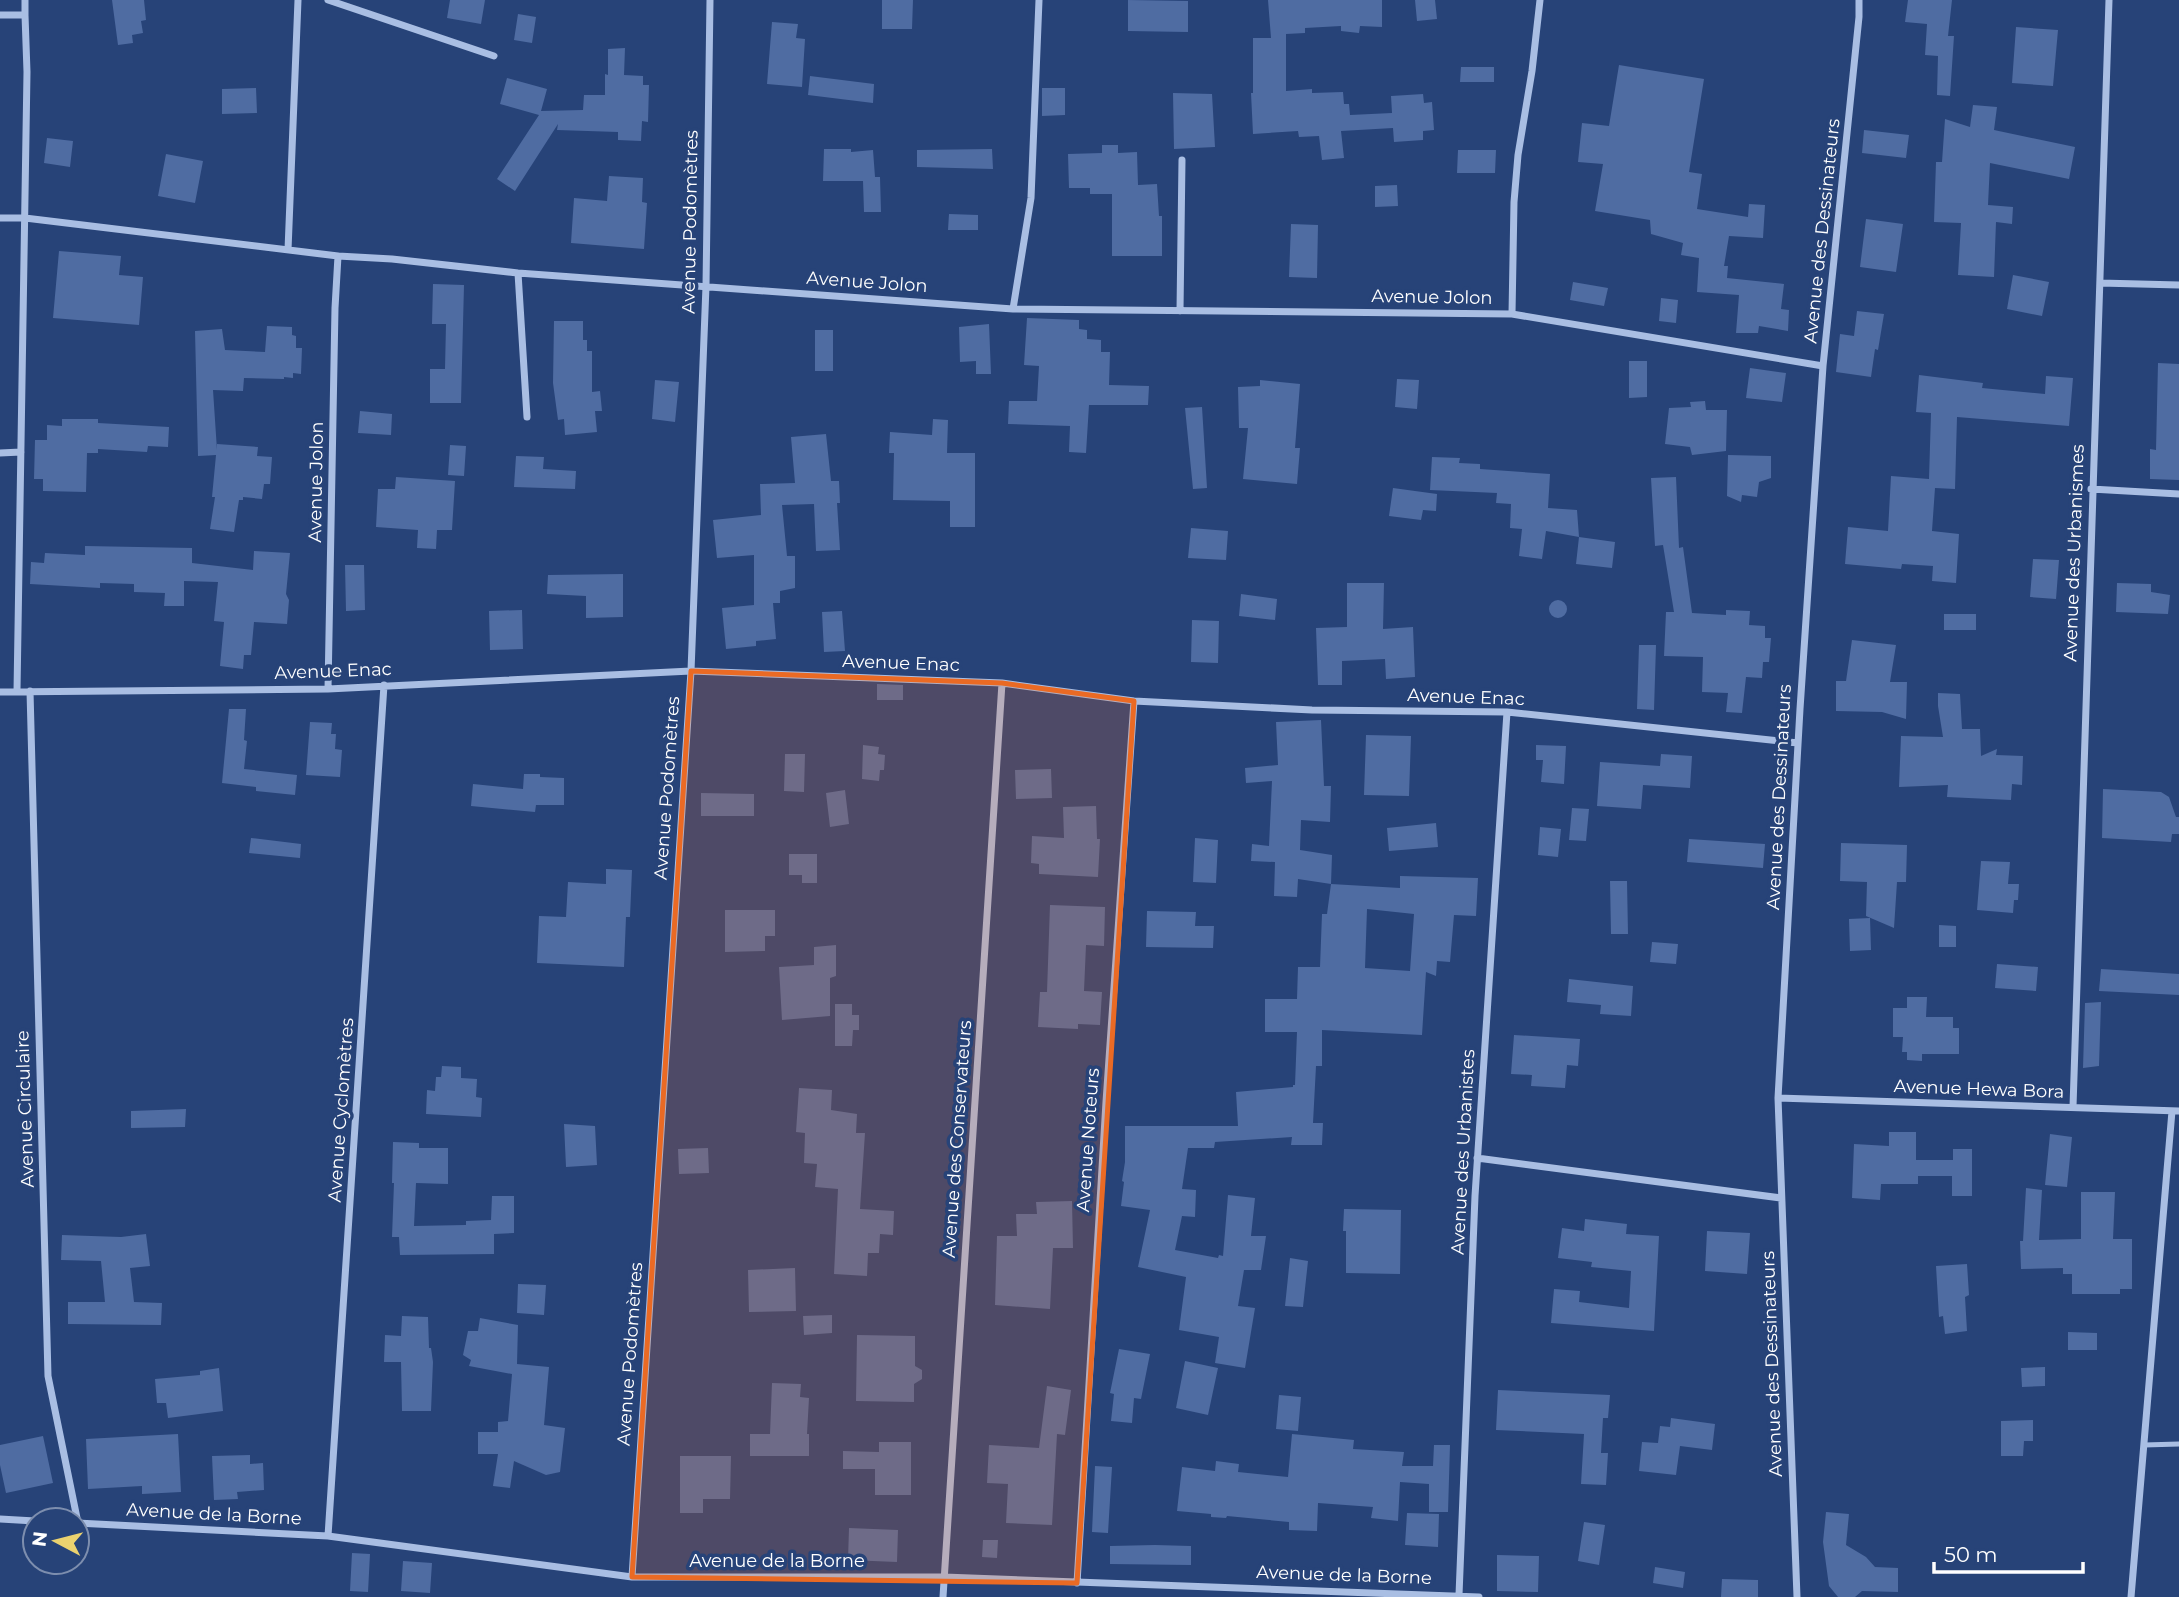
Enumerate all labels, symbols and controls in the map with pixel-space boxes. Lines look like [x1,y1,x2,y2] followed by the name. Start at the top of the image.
[1799,117,1845,345] street label: Avenue des Dessinateurs
[677,130,703,314] street label: Avenue Podomètres
[806,267,928,297] street label: Avenue Jolon
[1371,285,1493,309] street label: Avenue Jolon
[304,421,328,543] street label: Avenue Jolon
[2059,444,2089,662] street label: Avenue des Urbanismes
[842,650,960,676] street label: Avenue Enac
[274,658,392,684] street label: Avenue Enac
[1762,683,1796,910] street label: Avenue des Dessinateurs
[1407,684,1525,710] street label: Avenue Enac
[650,695,684,881] street label: Avenue Podomètres
[324,1017,358,1203] street label: Avenue Cyclomètres
[938,1019,976,1259] street label: Avenue des Conservateurs
[11,1030,39,1188] street label: Avenue Circulaire
[1447,1048,1479,1255] street label: Avenue des Urbanistes
[1072,1067,1104,1213] street label: Avenue Noteurs
[1893,1075,2065,1103] street label: Avenue Hewa Bora
[1757,1250,1787,1477] street label: Avenue des Dessinateurs
[613,1261,647,1447] street label: Avenue Podomètres
[126,1498,302,1530] street label: Avenue de la Borne
[21,1506,91,1576] north arrow
[27,1530,52,1548] text: N
[1934,1530,2083,1574] scale bar
[1944,1542,1998,1567] text: 50 m
[689,1550,865,1572] street label: Avenue de la Borne
[1256,1561,1432,1589] street label: Avenue de la Borne

